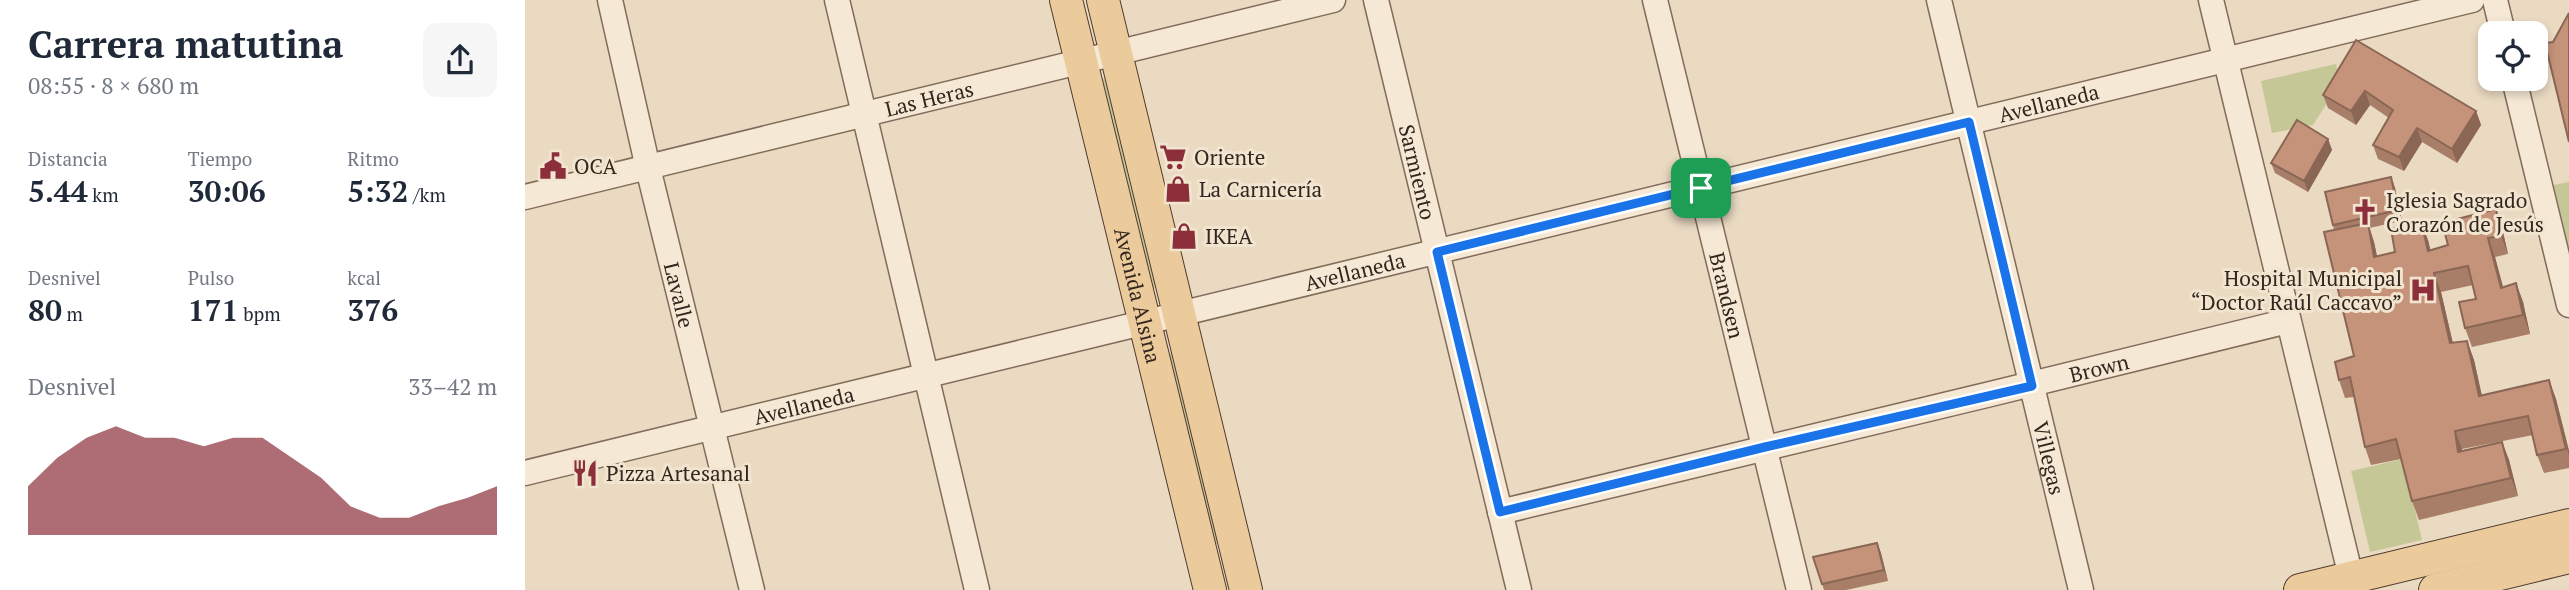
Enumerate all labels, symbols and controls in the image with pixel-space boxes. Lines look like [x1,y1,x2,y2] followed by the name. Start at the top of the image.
[28,19,343,69] text: Carrera matutina
[2478,21,2548,91] map controls
[2478,21,2548,91] button: locate
[423,23,497,97] button: share
[28,70,199,101] text: 08:55 · 8 × 680 m
[882,74,976,123] street label: Las Heras
[1996,77,2102,129] street label: Avellaneda
[1393,122,1443,222] street label: Sarmiento
[1158,142,1188,172] supermarket icon: Oriente
[1194,143,1265,171] place label: Oriente
[28,146,108,171] text: Distancia
[188,146,252,171] text: Tiempo
[347,146,399,171] text: Ritmo
[538,151,568,181] public building icon: OCA
[574,152,618,180] place label: OCA
[1671,158,1731,218] pin
[1682,169,1720,207] icon: arrive
[28,171,88,211] text: 5.44
[188,171,266,211] text: 30:06
[347,171,408,211] text: 5:32
[1163,174,1193,204] shop icon: La Carnicería
[1199,175,1323,203] place label: La Carnicería
[88,182,119,207] text: km
[408,182,446,207] text: /km
[2386,186,2544,238] place label: Iglesia Sagrado Corazón de Jesús
[2350,197,2380,227] church icon: Iglesia Sagrado Corazón de Jesús
[1169,221,1199,251] shop icon: IKEA
[1205,222,1253,250] place label: IKEA
[1108,225,1168,366] street label: Avenida Alsina
[1302,246,1408,297] street label: Avellaneda
[1703,249,1751,342] street label: Brandsen
[658,259,701,331] street label: Lavalle
[2191,264,2402,316] place label: Hospital Municipal “Doctor Raúl Caccavo”
[28,265,101,290] text: Desnivel
[188,265,234,290] text: Pulso
[347,265,381,290] text: kcal
[2408,275,2438,305] hospital icon: Hospital Municipal “Doctor Raúl Caccavo”
[28,290,62,330] text: 80
[188,290,239,330] text: 171
[347,290,398,330] text: 376
[62,301,83,326] text: m
[239,301,281,326] text: bpm
[2066,347,2132,389] street label: Brown
[28,371,116,402] text: Desnivel
[408,371,497,402] text: 33–42 m
[751,379,857,431] street label: Avellaneda
[2027,418,2072,498] street label: Villegas
[570,458,600,488] restaurant icon: Pizza Artesanal
[606,459,750,487] place label: Pizza Artesanal

